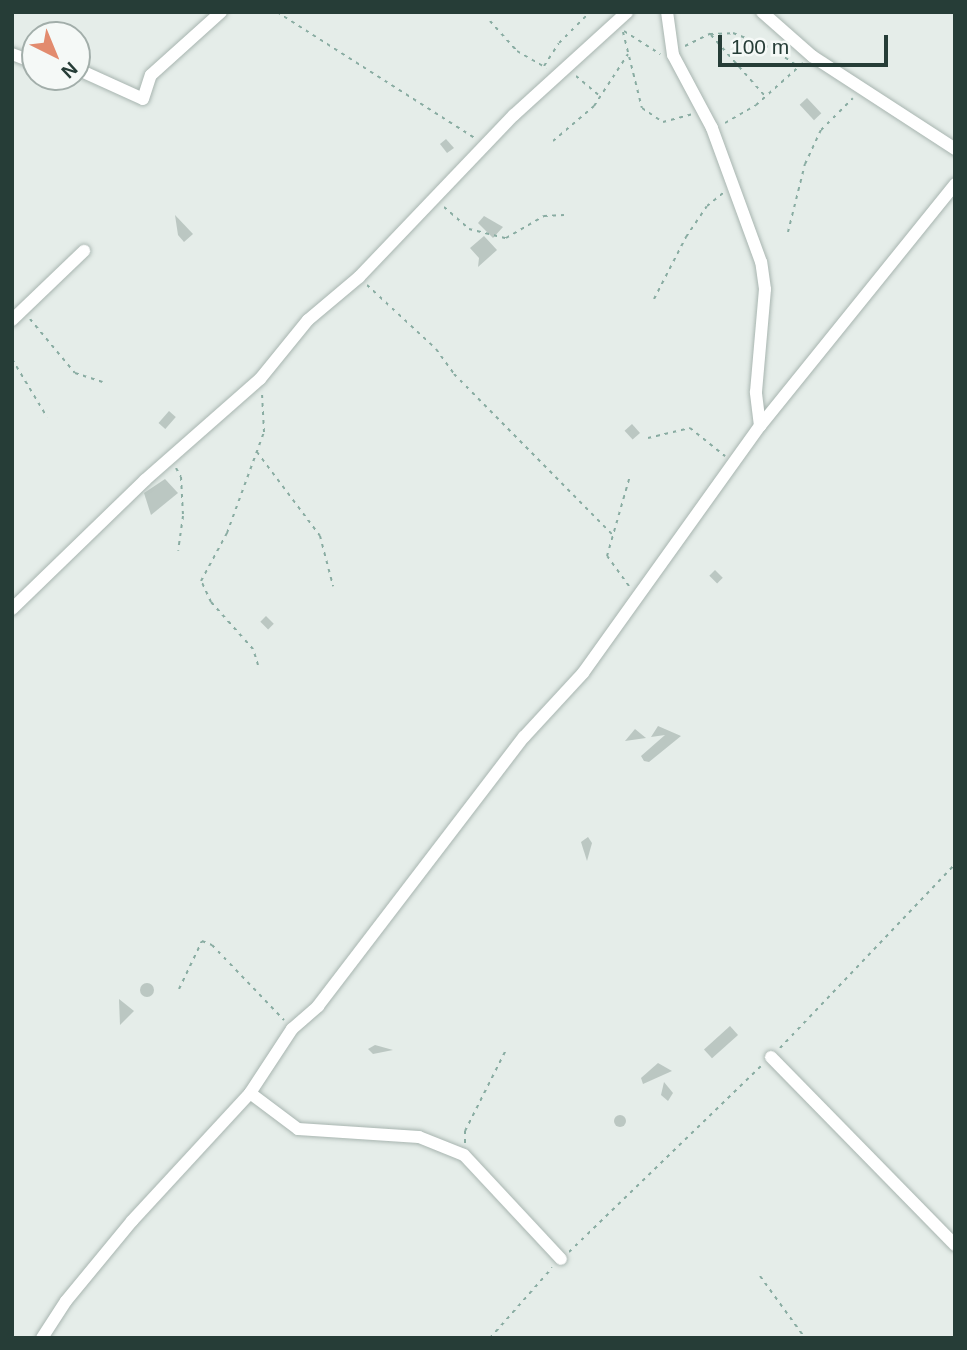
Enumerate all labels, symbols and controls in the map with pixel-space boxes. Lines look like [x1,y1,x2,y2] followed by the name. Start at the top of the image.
[21,21,91,91] north arrow
[722,21,892,65] scale bar
[731,35,789,58] text: 100 m
[57,58,81,83] text: N

